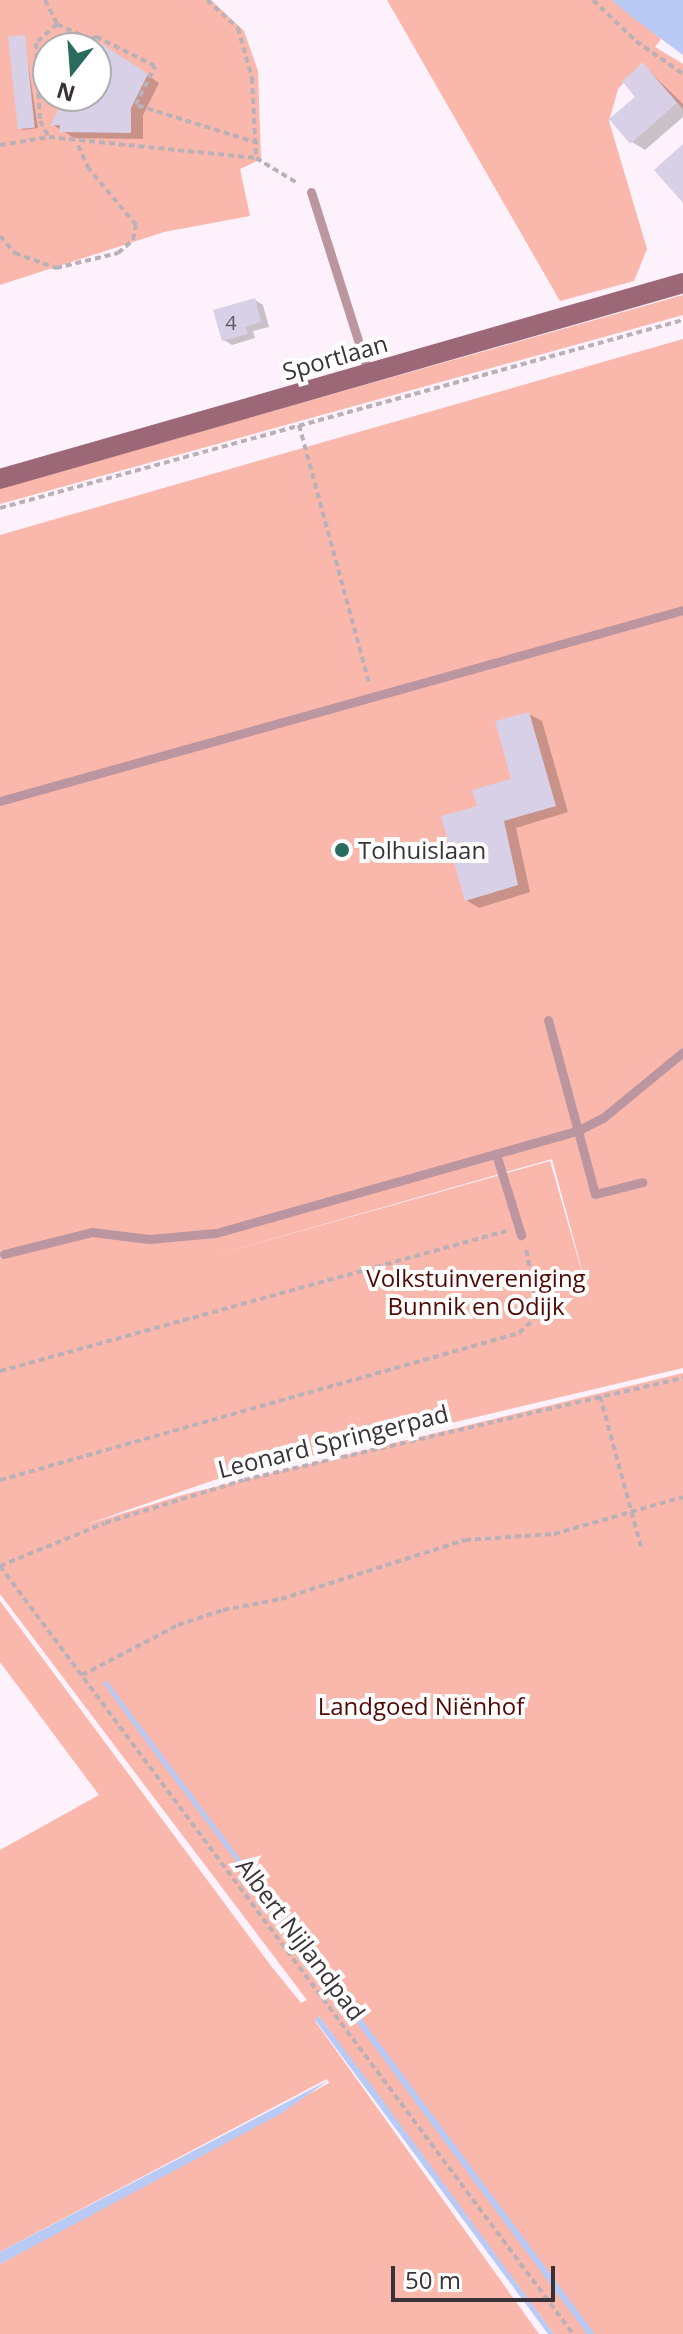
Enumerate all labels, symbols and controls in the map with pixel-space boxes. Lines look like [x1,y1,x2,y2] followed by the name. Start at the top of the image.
[32,32,112,112] north arrow
[53,76,79,110] text: N
[225,310,237,334] house number: 4
[279,328,391,386] street label: Sportlaan
[358,836,486,864] place label: Tolhuislaan
[333,841,351,859] marker: Tolhuislaan
[366,1264,586,1320] park label: Volkstuinvereniging Bunnik en Odijk
[215,1398,451,1484] street label: Leonard Springerpad
[318,1692,524,1720] park label: Landgoed Niënhof
[231,1852,371,2026] street label: Albert Nijlandpad
[395,2250,559,2300] scale bar
[405,2263,461,2296] text: 50 m

